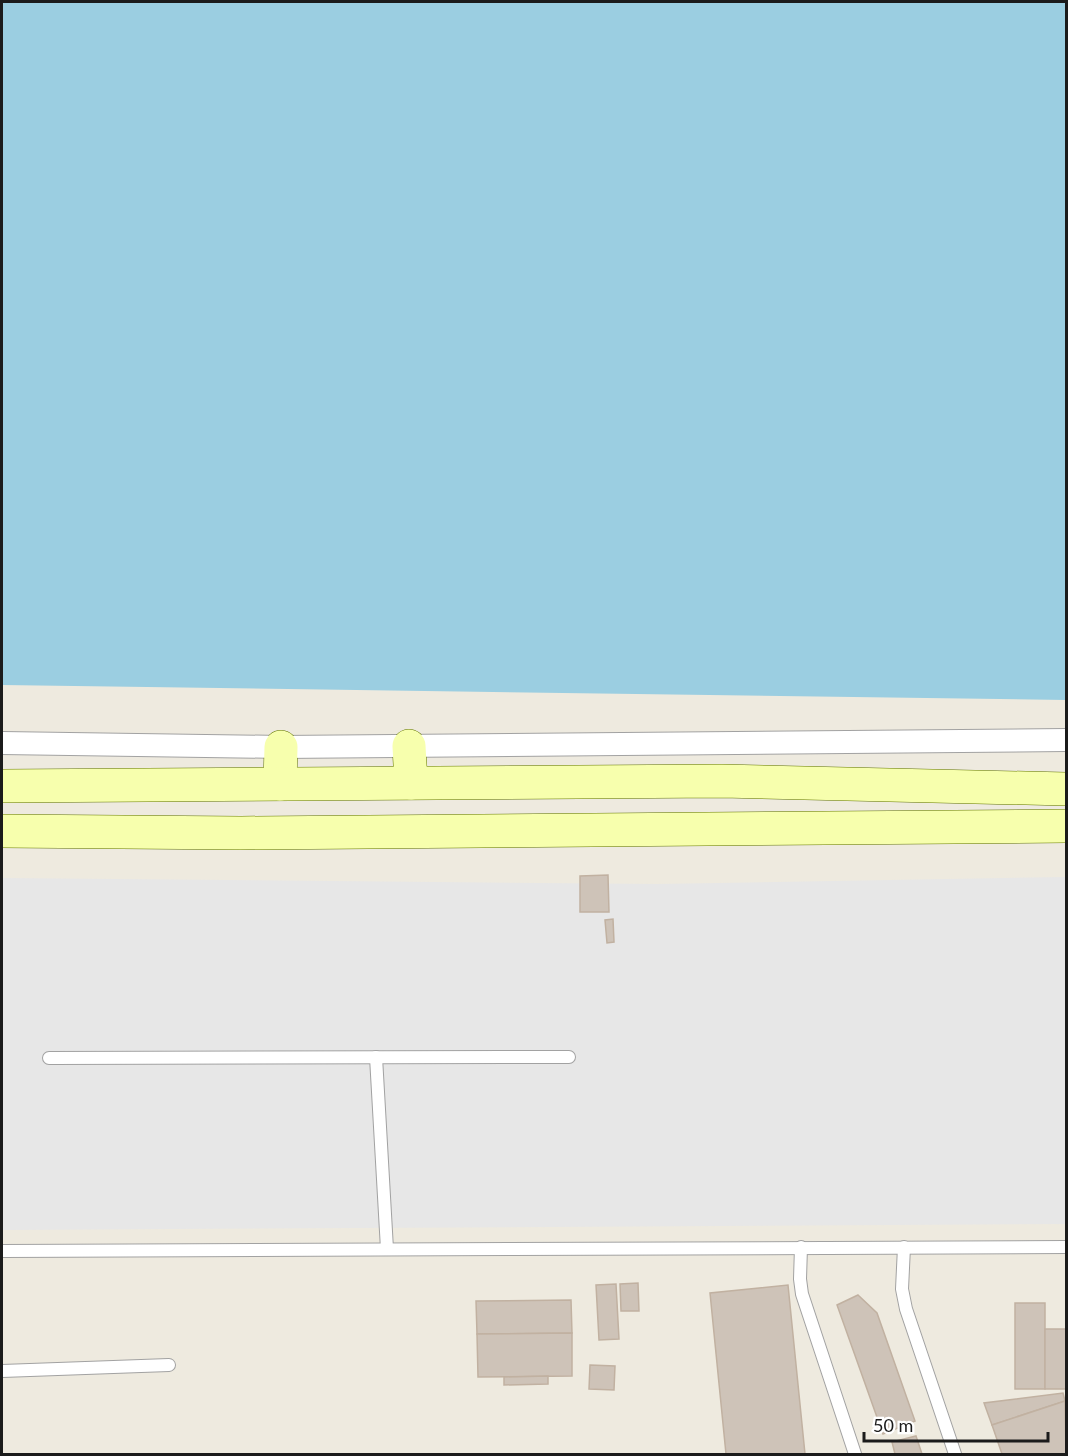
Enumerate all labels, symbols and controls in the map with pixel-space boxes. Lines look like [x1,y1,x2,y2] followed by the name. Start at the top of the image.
[864,1405,1048,1443] scale bar
[873,1414,913,1436] text: 50 m

